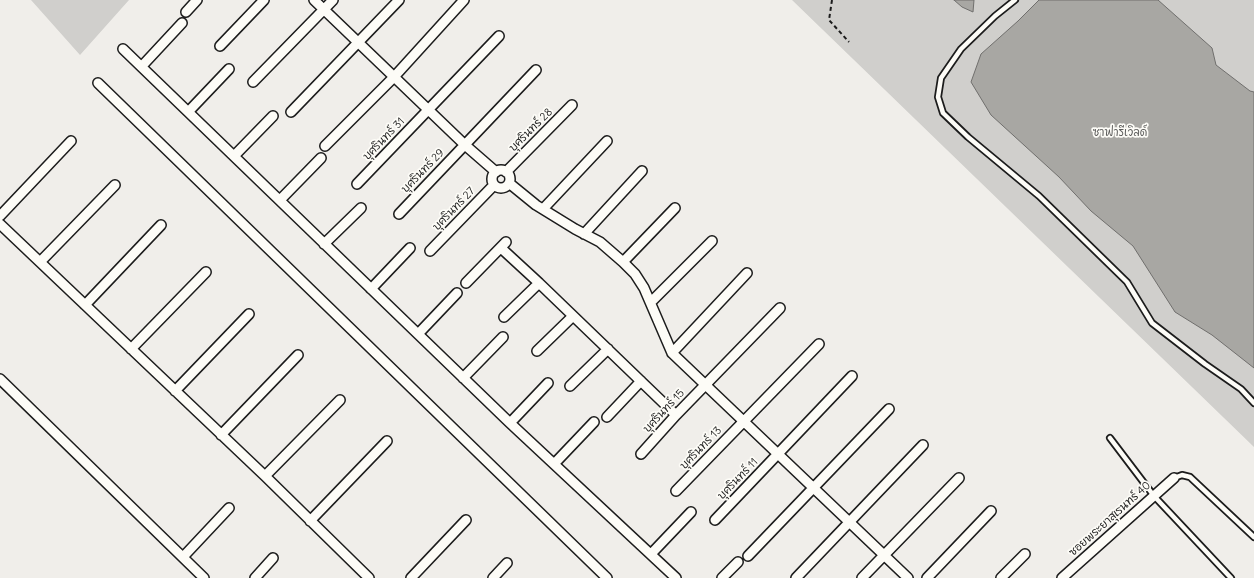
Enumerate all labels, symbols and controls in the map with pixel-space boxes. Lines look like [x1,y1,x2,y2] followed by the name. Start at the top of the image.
[507,106,555,154] street label: บุศรินทร์ 28
[360,115,408,163] street label: บุศรินทร์ 31
[1093,126,1147,140] park label: ซาฟารีเวิลด์
[399,146,447,196] street label: บุศรินทร์ 29
[430,185,478,233] street label: บุศรินทร์ 27
[641,387,687,435] street label: บุศรินทร์ 15
[677,424,725,472] street label: บุศรินทร์ 13
[715,456,761,502] street label: บุศรินทร์ 11
[1067,479,1153,559] street label: ซอยพระยาสุเรนทร์ 40

